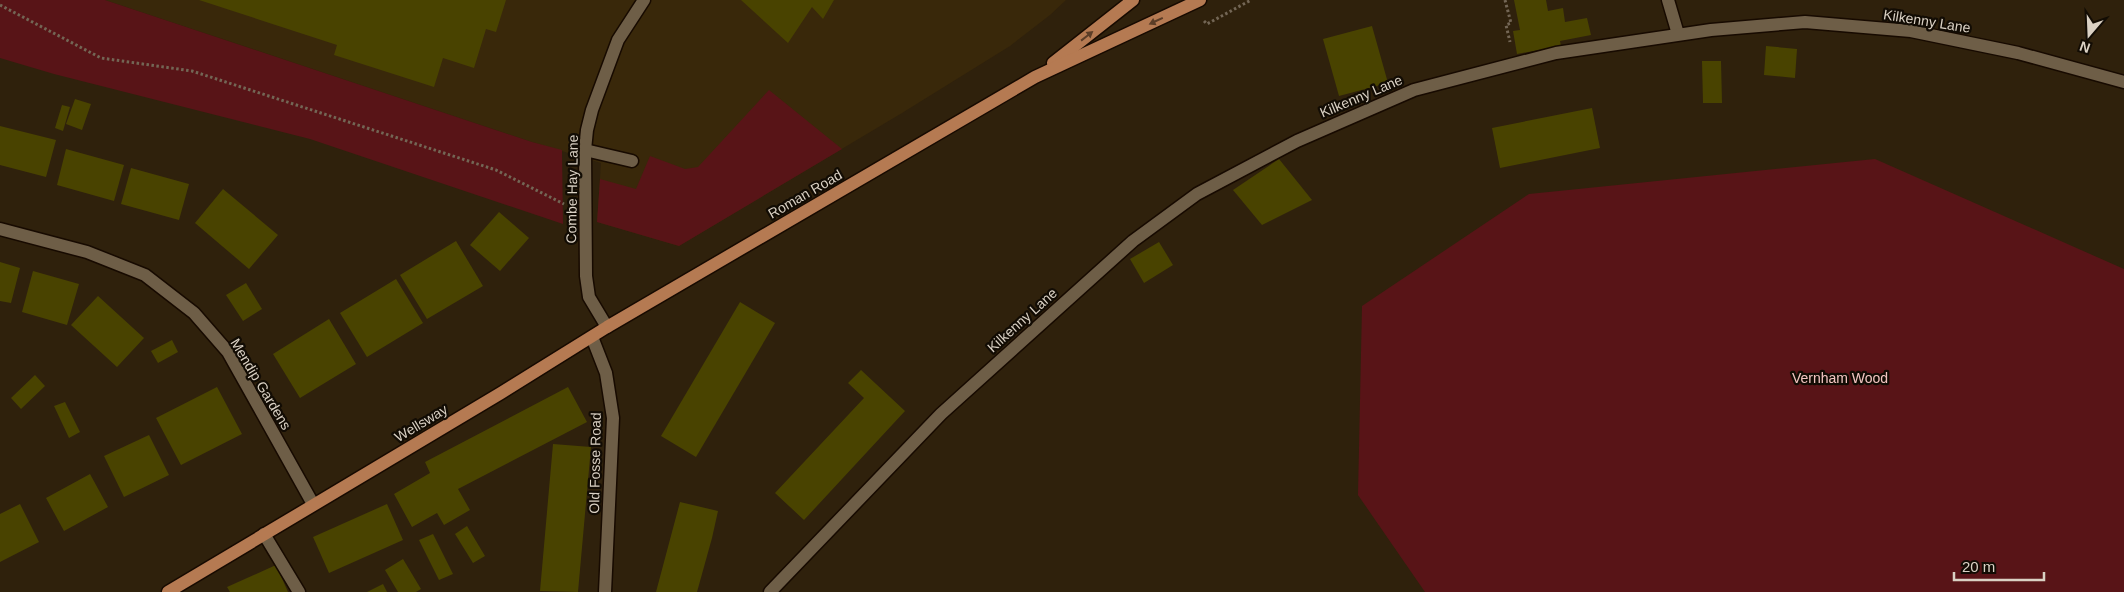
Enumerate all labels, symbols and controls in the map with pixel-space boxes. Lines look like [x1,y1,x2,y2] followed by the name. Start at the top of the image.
[1882,6,1972,36] street label: Kilkenny Lane
[2064,10,2114,60] north arrow
[1149,18,1163,26] one-way arrow
[1080,31,1094,41] one-way arrow
[2077,38,2092,57] text: N
[1317,71,1405,121] street label: Kilkenny Lane
[563,134,581,244] street label: Combe Hay Lane
[765,166,845,222] street label: Roman Road
[984,284,1060,355] street label: Kilkenny Lane
[227,336,295,432] street label: Mendip Gardens
[1792,370,1888,386] park label: Vernham Wood
[392,401,450,445] street label: Wellsway
[586,412,604,514] street label: Old Fosse Road
[1954,550,2044,582] scale bar
[1962,558,1995,575] text: 20 m

